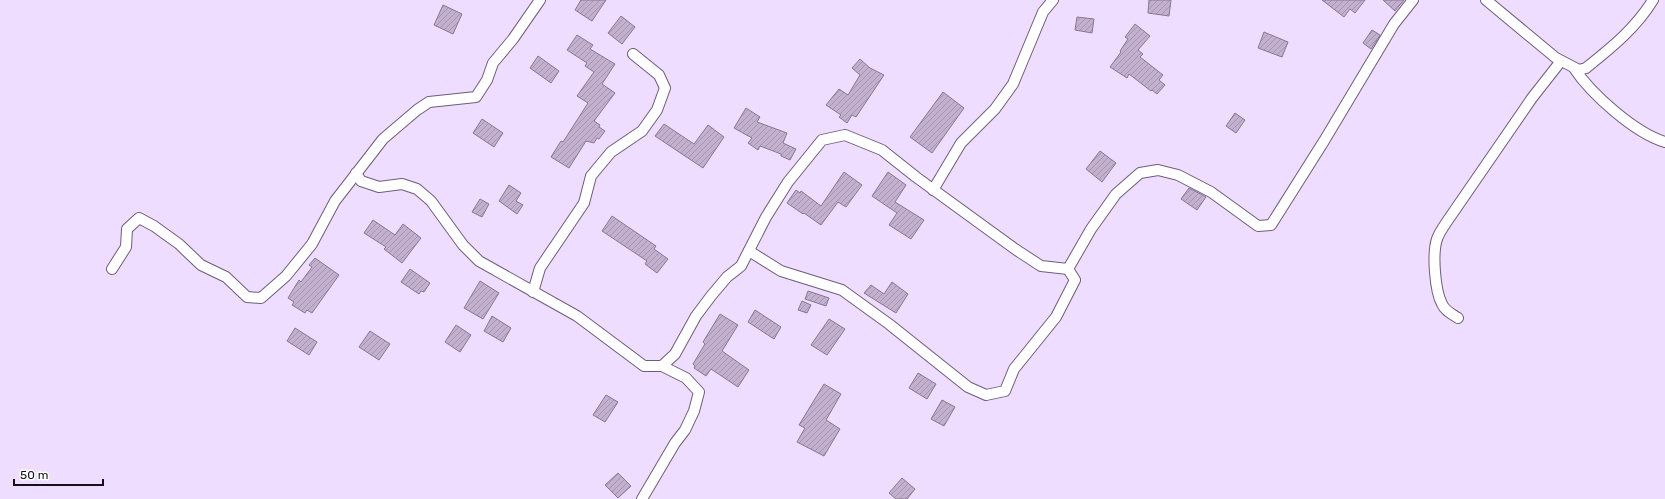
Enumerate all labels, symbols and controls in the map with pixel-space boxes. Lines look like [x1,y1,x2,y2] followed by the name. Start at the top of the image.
[14,461,103,487] scale bar
[20,468,48,482] text: 50 m

